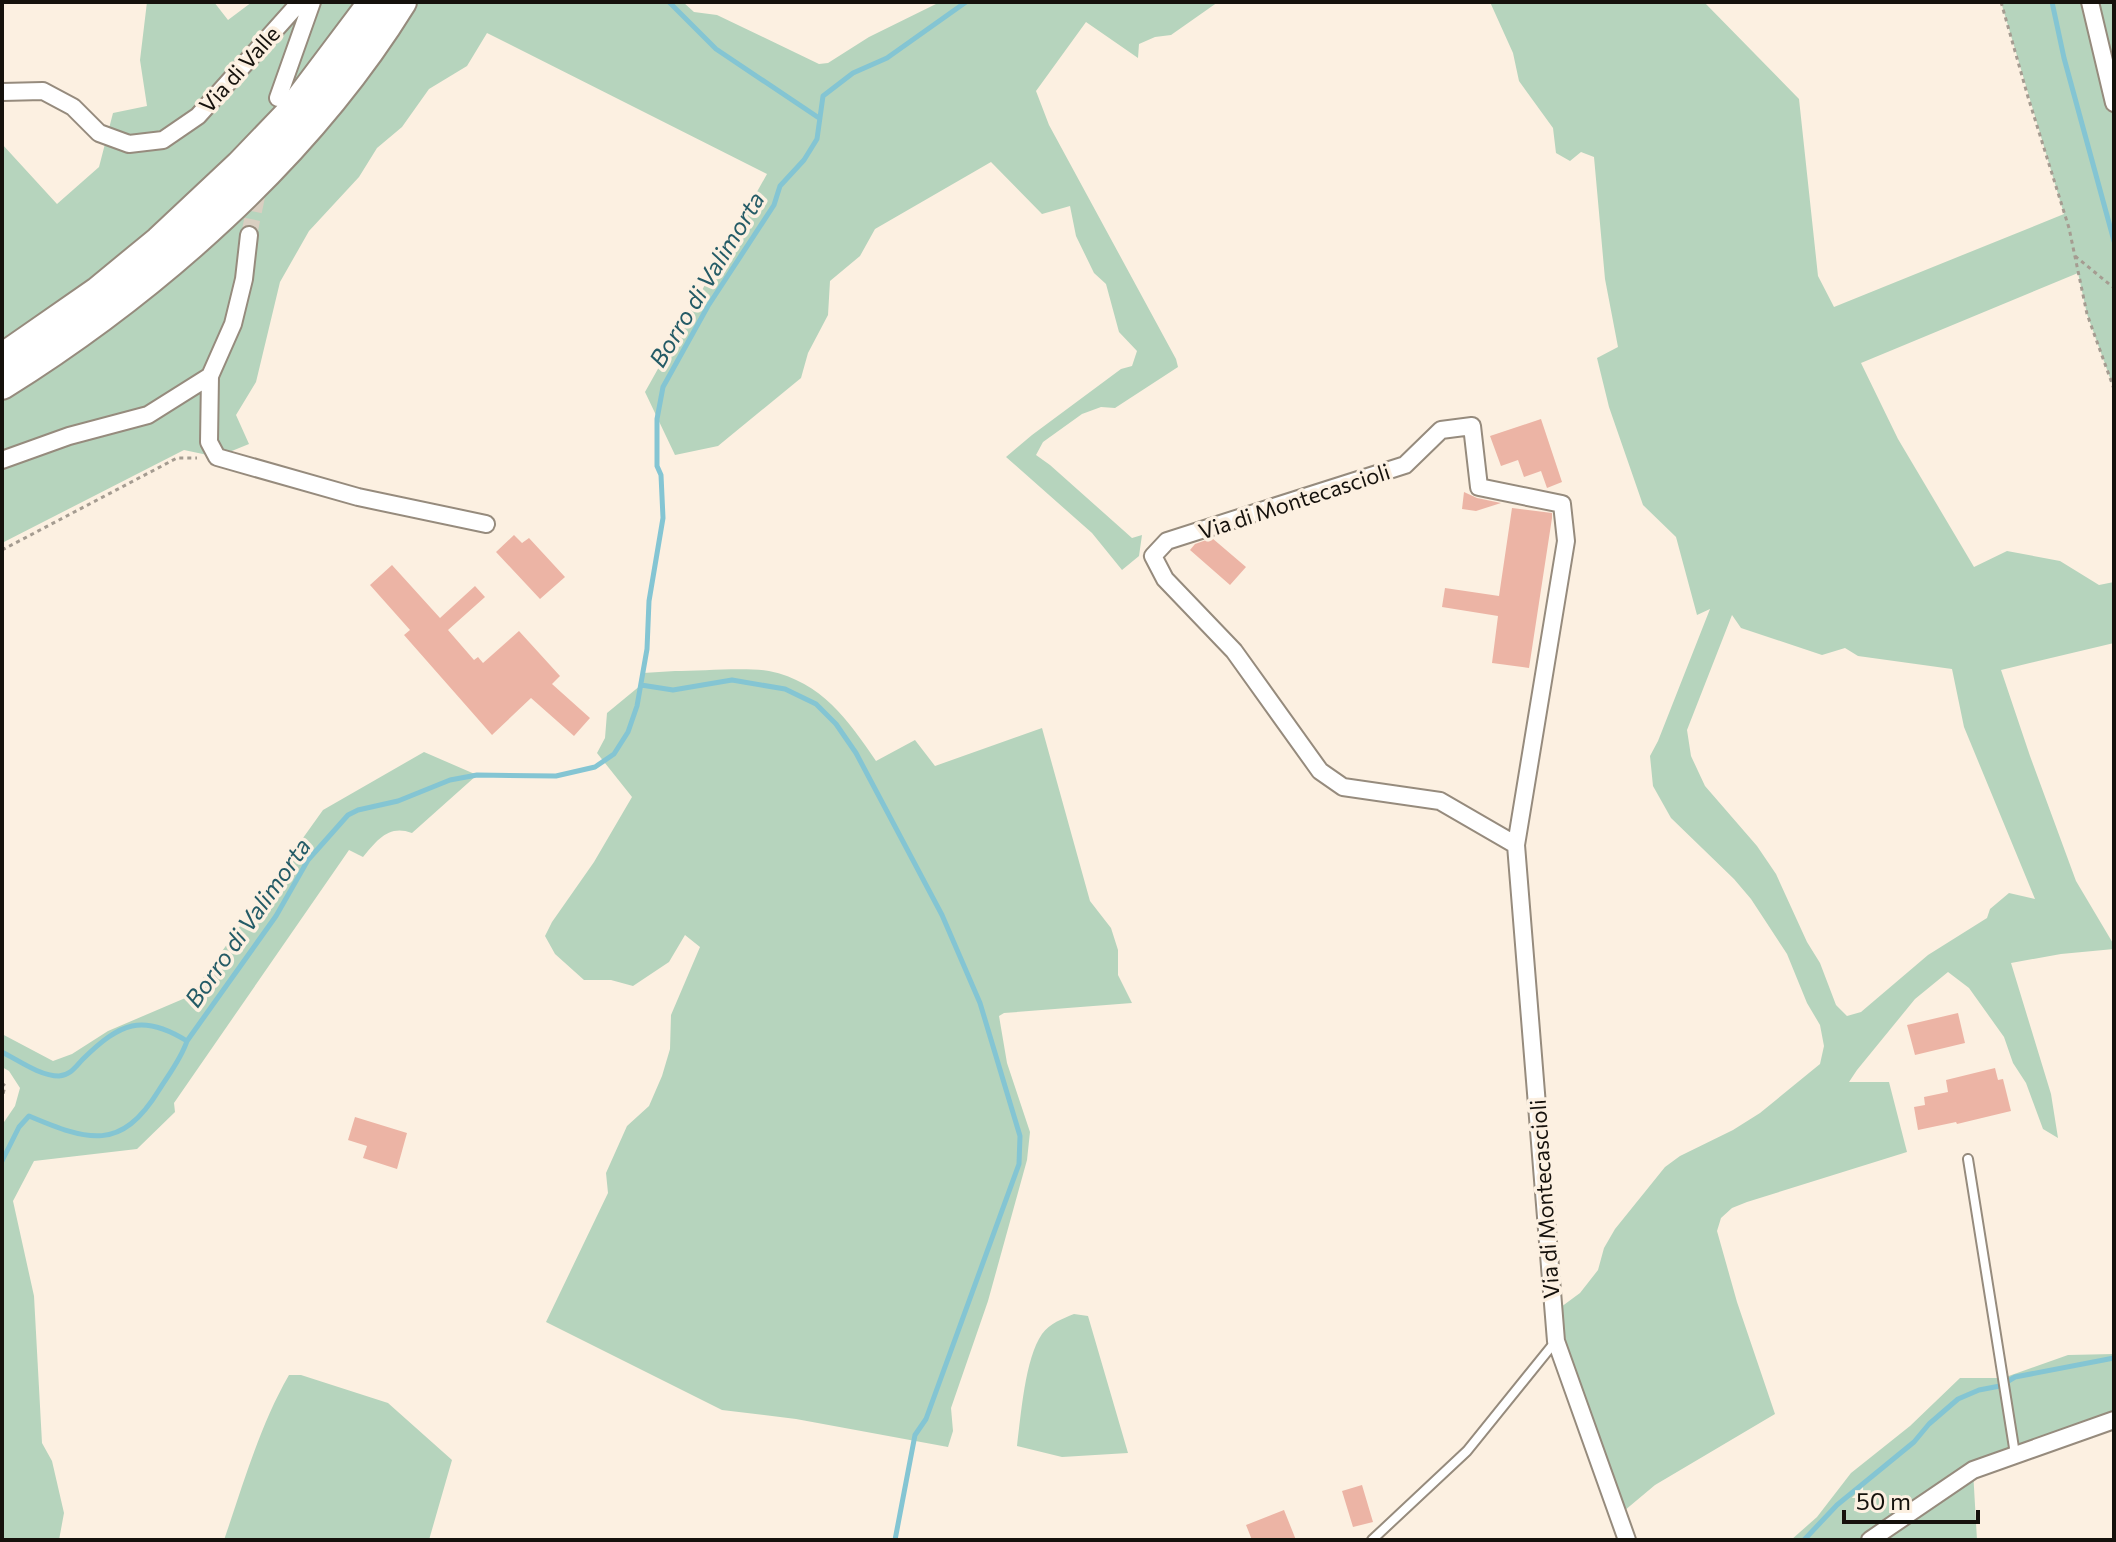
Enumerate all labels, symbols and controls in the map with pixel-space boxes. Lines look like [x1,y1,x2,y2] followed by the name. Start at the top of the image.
[193,20,285,118] street label: Via di Valle
[642,186,770,372] water label: Borro di Valimorta
[1195,457,1393,545] street label: Via di Montecascioli
[178,832,316,1012] water label: Borro di Valimorta
[1524,1099,1564,1299] street label: Via di Montecascioli
[1844,1474,1978,1524] scale bar
[1856,1486,1911,1515] text: 50 m

